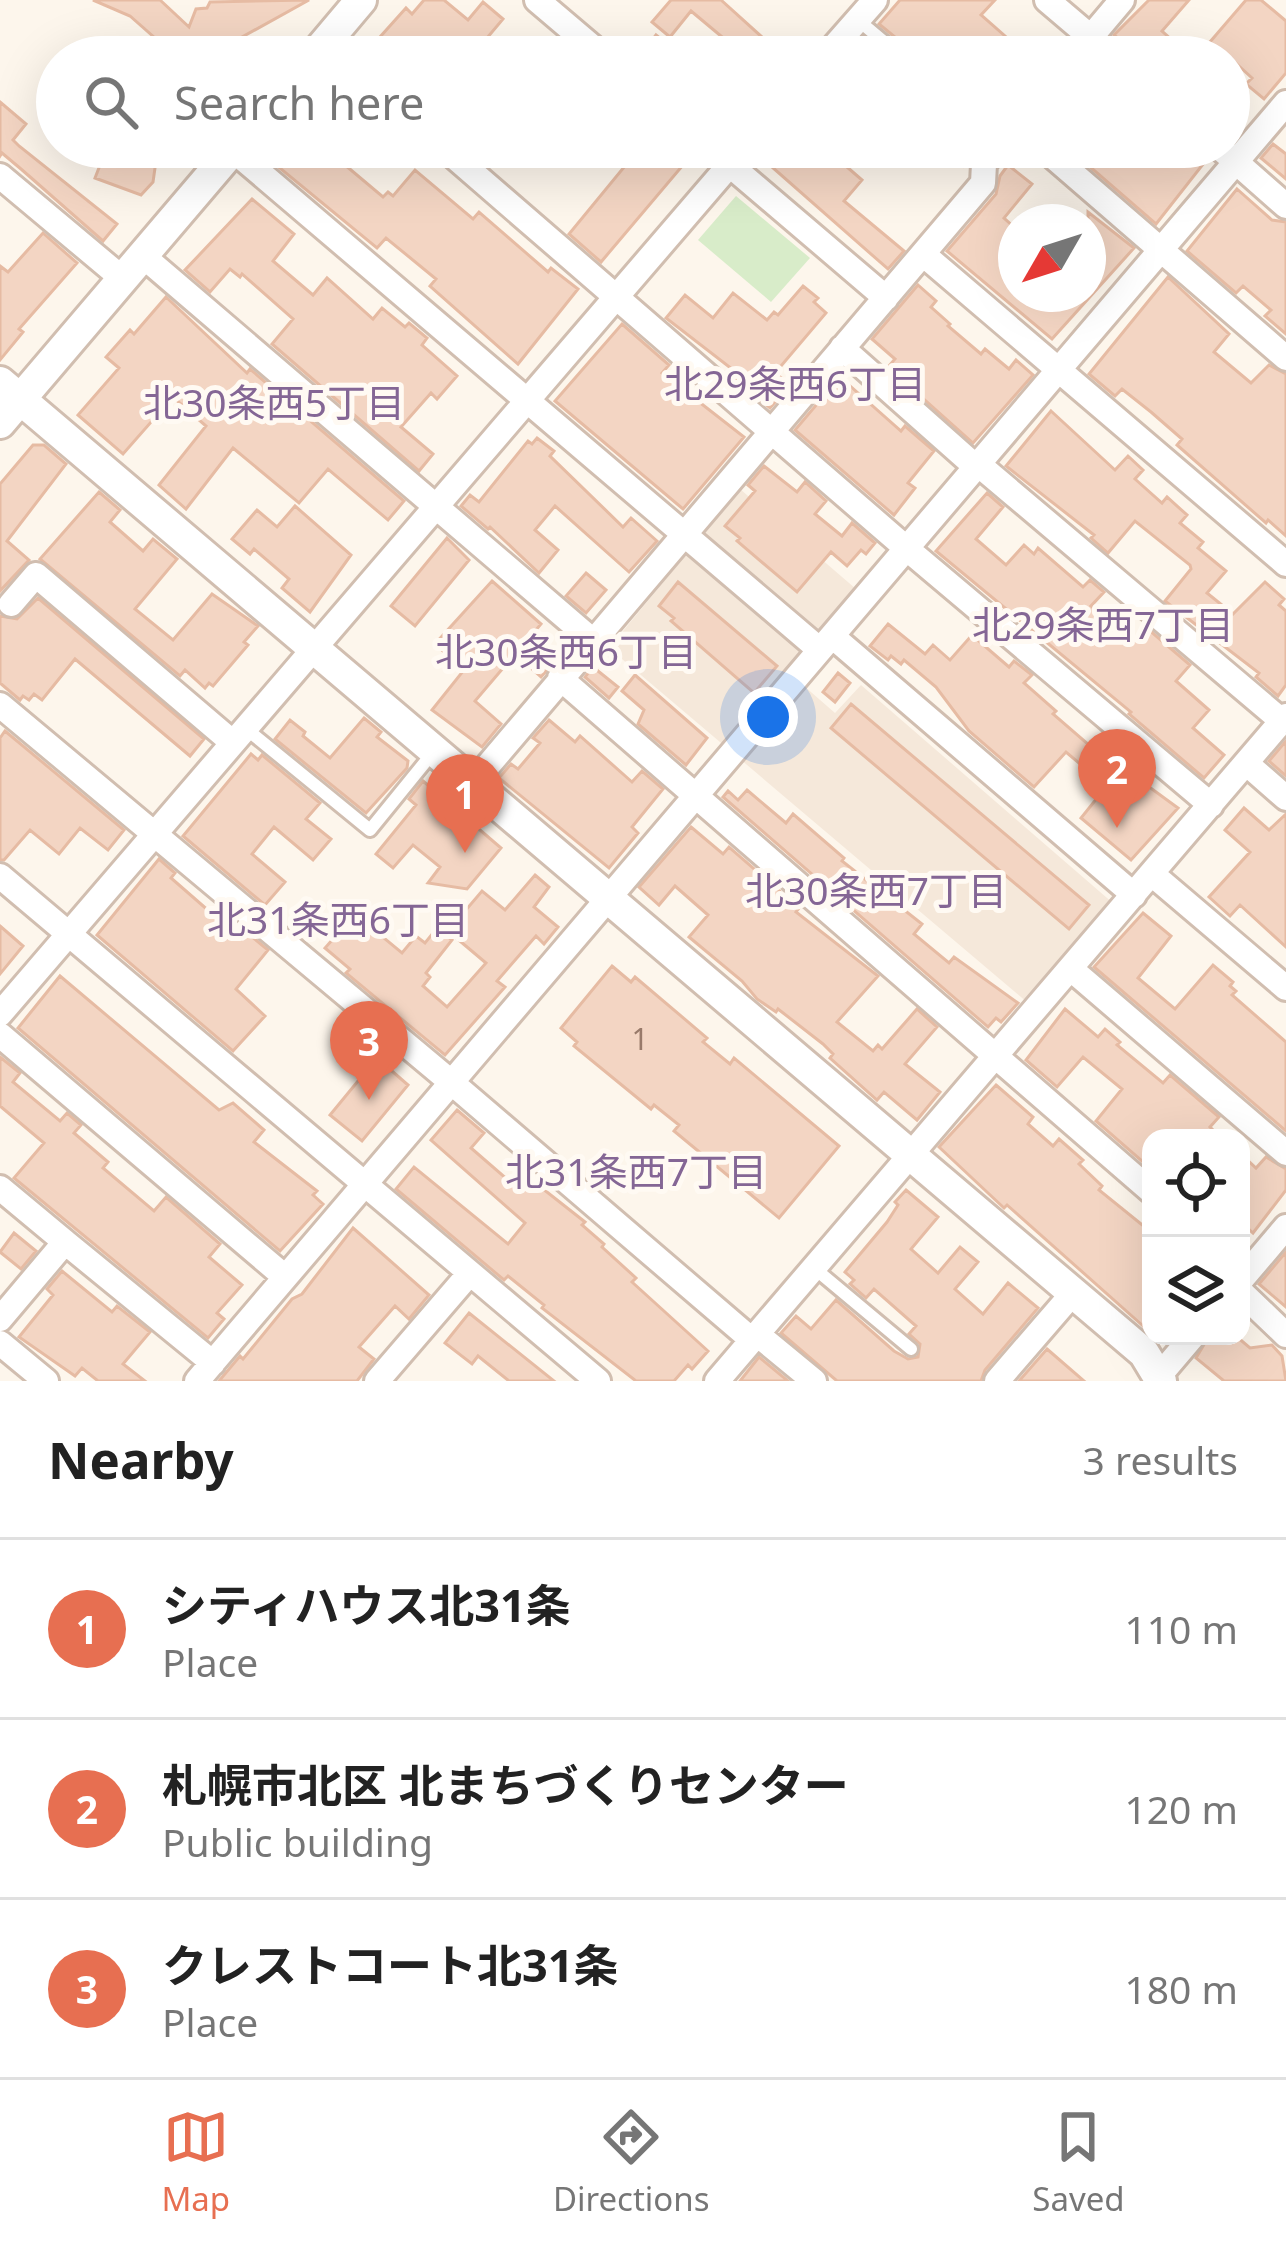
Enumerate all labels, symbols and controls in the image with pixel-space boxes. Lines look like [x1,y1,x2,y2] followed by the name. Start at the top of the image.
[36,36,1250,168] search box
[78,69,144,135] icon: search
[174,72,424,133] text: Search here
[998,204,1106,312] north arrow
[664,356,926,409] district label: 北29条西6丁目
[143,375,405,428] district label: 北30条西5丁目
[972,597,1234,650] district label: 北29条西7丁目
[435,624,697,677] district label: 北30条西6丁目
[738,687,798,747] your location
[1078,729,1156,828] pin: 2
[426,754,504,853] pin: 1
[745,863,1007,916] district label: 北30条西7丁目
[207,892,469,945] district label: 北31条西6丁目
[330,1001,408,1100] pin: 3
[631,1018,649,1059] house number: 1
[1142,1129,1250,1345] map controls
[1142,1129,1250,1237] button: locate
[505,1144,767,1197] district label: 北31条西7丁目
[1142,1237,1250,1345] button: layers
[48,1424,234,1494] text: Nearby
[1083,1433,1238,1486] text: 3 results
[162,1574,571,1635] text: シティハウス北31条
[76,1602,98,1655] text: 1
[1124,1602,1238,1655] text: 110 m
[162,1635,258,1688] text: Place
[162,1754,849,1815] text: 札幌市北区 北まちづくりセンター
[76,1782,98,1835] text: 2
[1124,1782,1238,1835] text: 120 m
[162,1815,433,1868] text: Public building
[162,1934,618,1995] text: クレストコート北31条
[76,1962,98,2015] text: 3
[1124,1962,1238,2015] text: 180 m
[162,1995,258,2048] text: Place
[161,2104,230,2221] tab: Map
[553,2104,710,2221] tab: Directions
[1032,2104,1125,2221] tab: Saved

